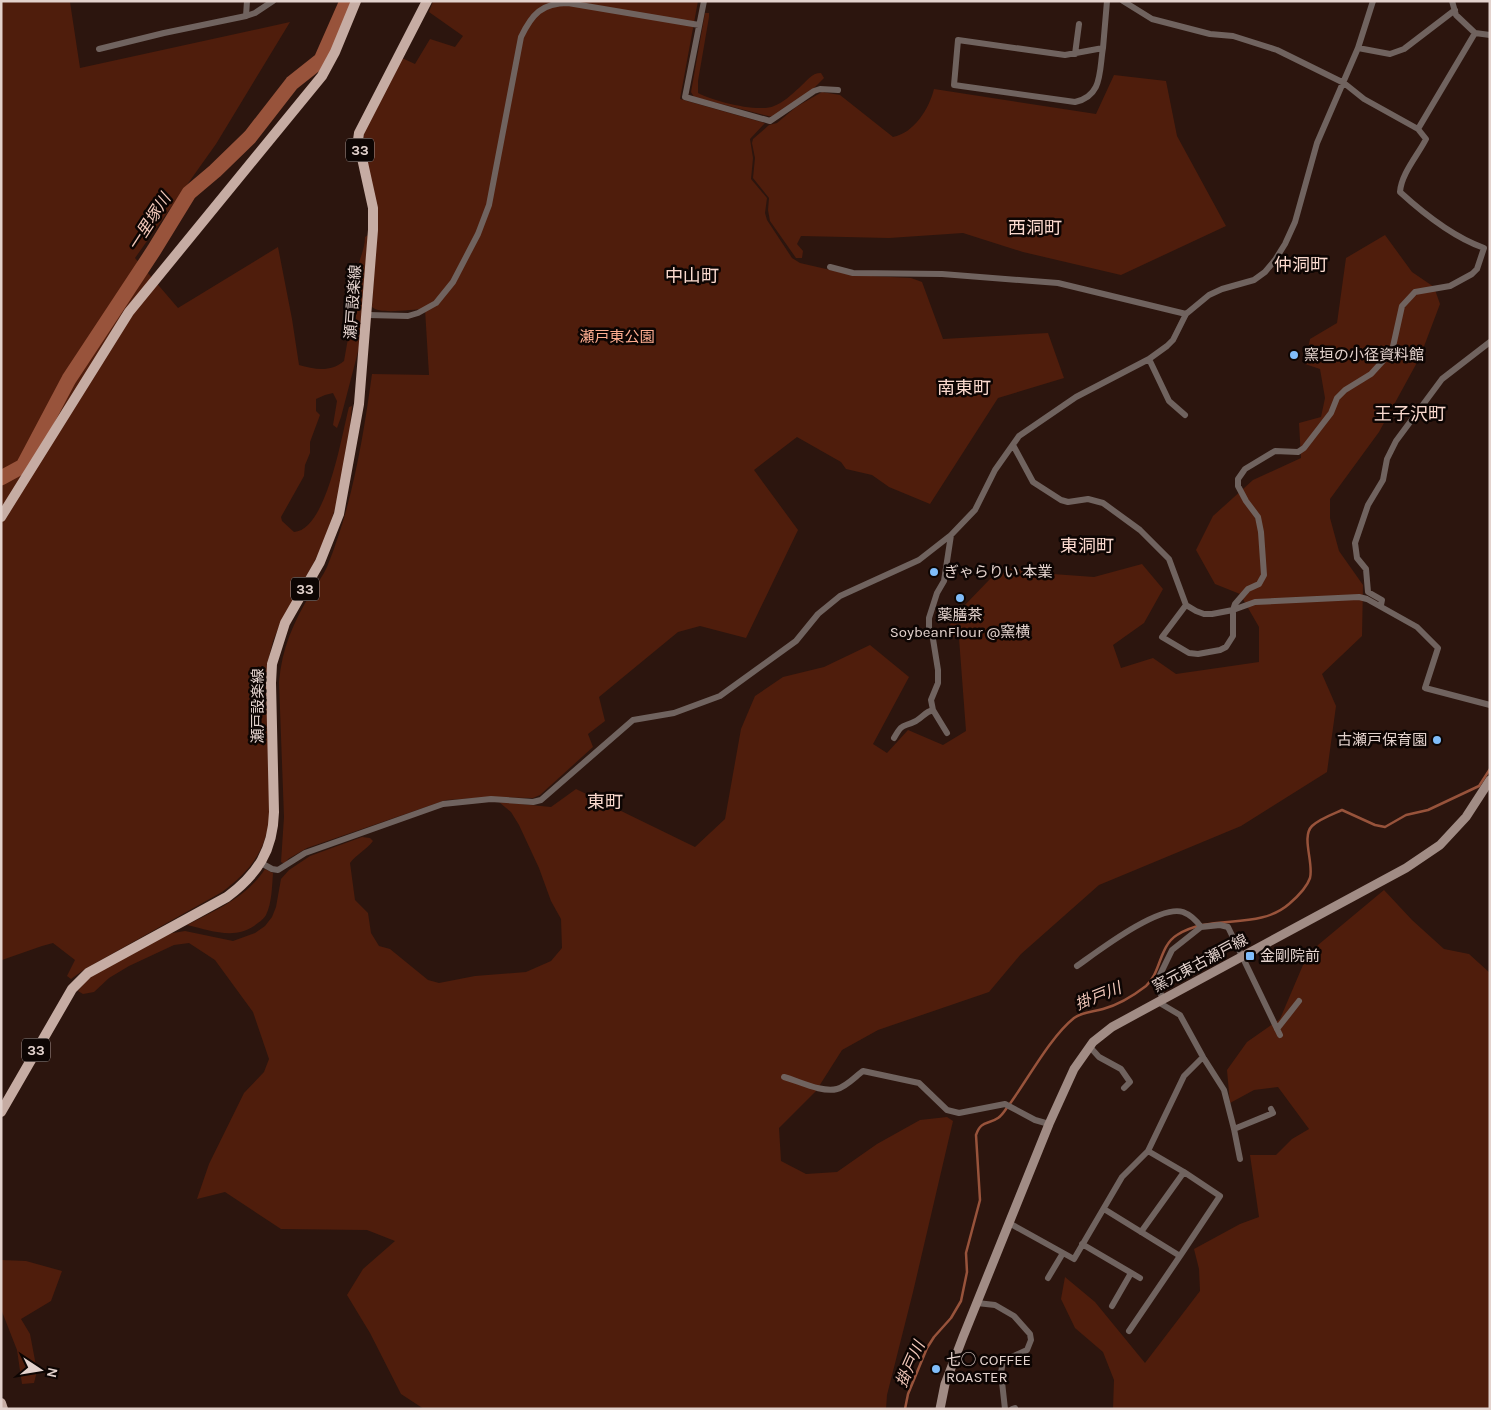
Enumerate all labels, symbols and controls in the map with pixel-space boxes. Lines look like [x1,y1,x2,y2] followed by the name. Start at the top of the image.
[346,138,374,162] road number: 33
[124,188,175,254] water label: 一里塚川
[1008,217,1062,239] district label: 西洞町
[1274,254,1328,276] district label: 仲洞町
[341,264,365,340] street label: 瀬戸設楽線
[665,265,719,287] district label: 中山町
[579,328,655,346] park label: 瀬戸東公園
[1304,346,1424,364] place label: 窯垣の小径資料館
[1288,349,1300,361] marker: 窯垣の小径資料館
[937,377,991,399] district label: 南東町
[1374,403,1446,425] district label: 王子沢町
[1060,535,1114,557] district label: 東洞町
[944,563,1052,581] place label: ぎゃらりい 本業
[928,566,940,578] marker: ぎゃらりい 本業
[291,578,319,600] road number: 33
[954,592,966,604] marker: 薬膳茶 SoybeanFlour @窯横
[890,606,1030,641] place label: 薬膳茶 SoybeanFlour @窯横
[249,668,267,744] street label: 瀬戸設楽線
[1337,731,1427,749] place label: 古瀬戸保育園
[1431,734,1443,746] marker: 古瀬戸保育園
[587,791,623,813] district label: 東町
[1149,930,1251,996] street label: 窯元東古瀬戸線
[1260,947,1320,965] place label: 金剛院前
[1244,950,1256,962] marker: 金剛院前
[1072,977,1126,1014] water label: 掛戸川
[22,1038,50,1062] road number: 33
[892,1336,929,1390] water label: 掛戸川
[15,1345,65,1395] north arrow
[946,1351,1031,1386] place label: 七◯ COFFEE ROASTER
[930,1363,942,1375] marker: 七◯ COFFEE ROASTER
[43,1366,62,1379] text: N

